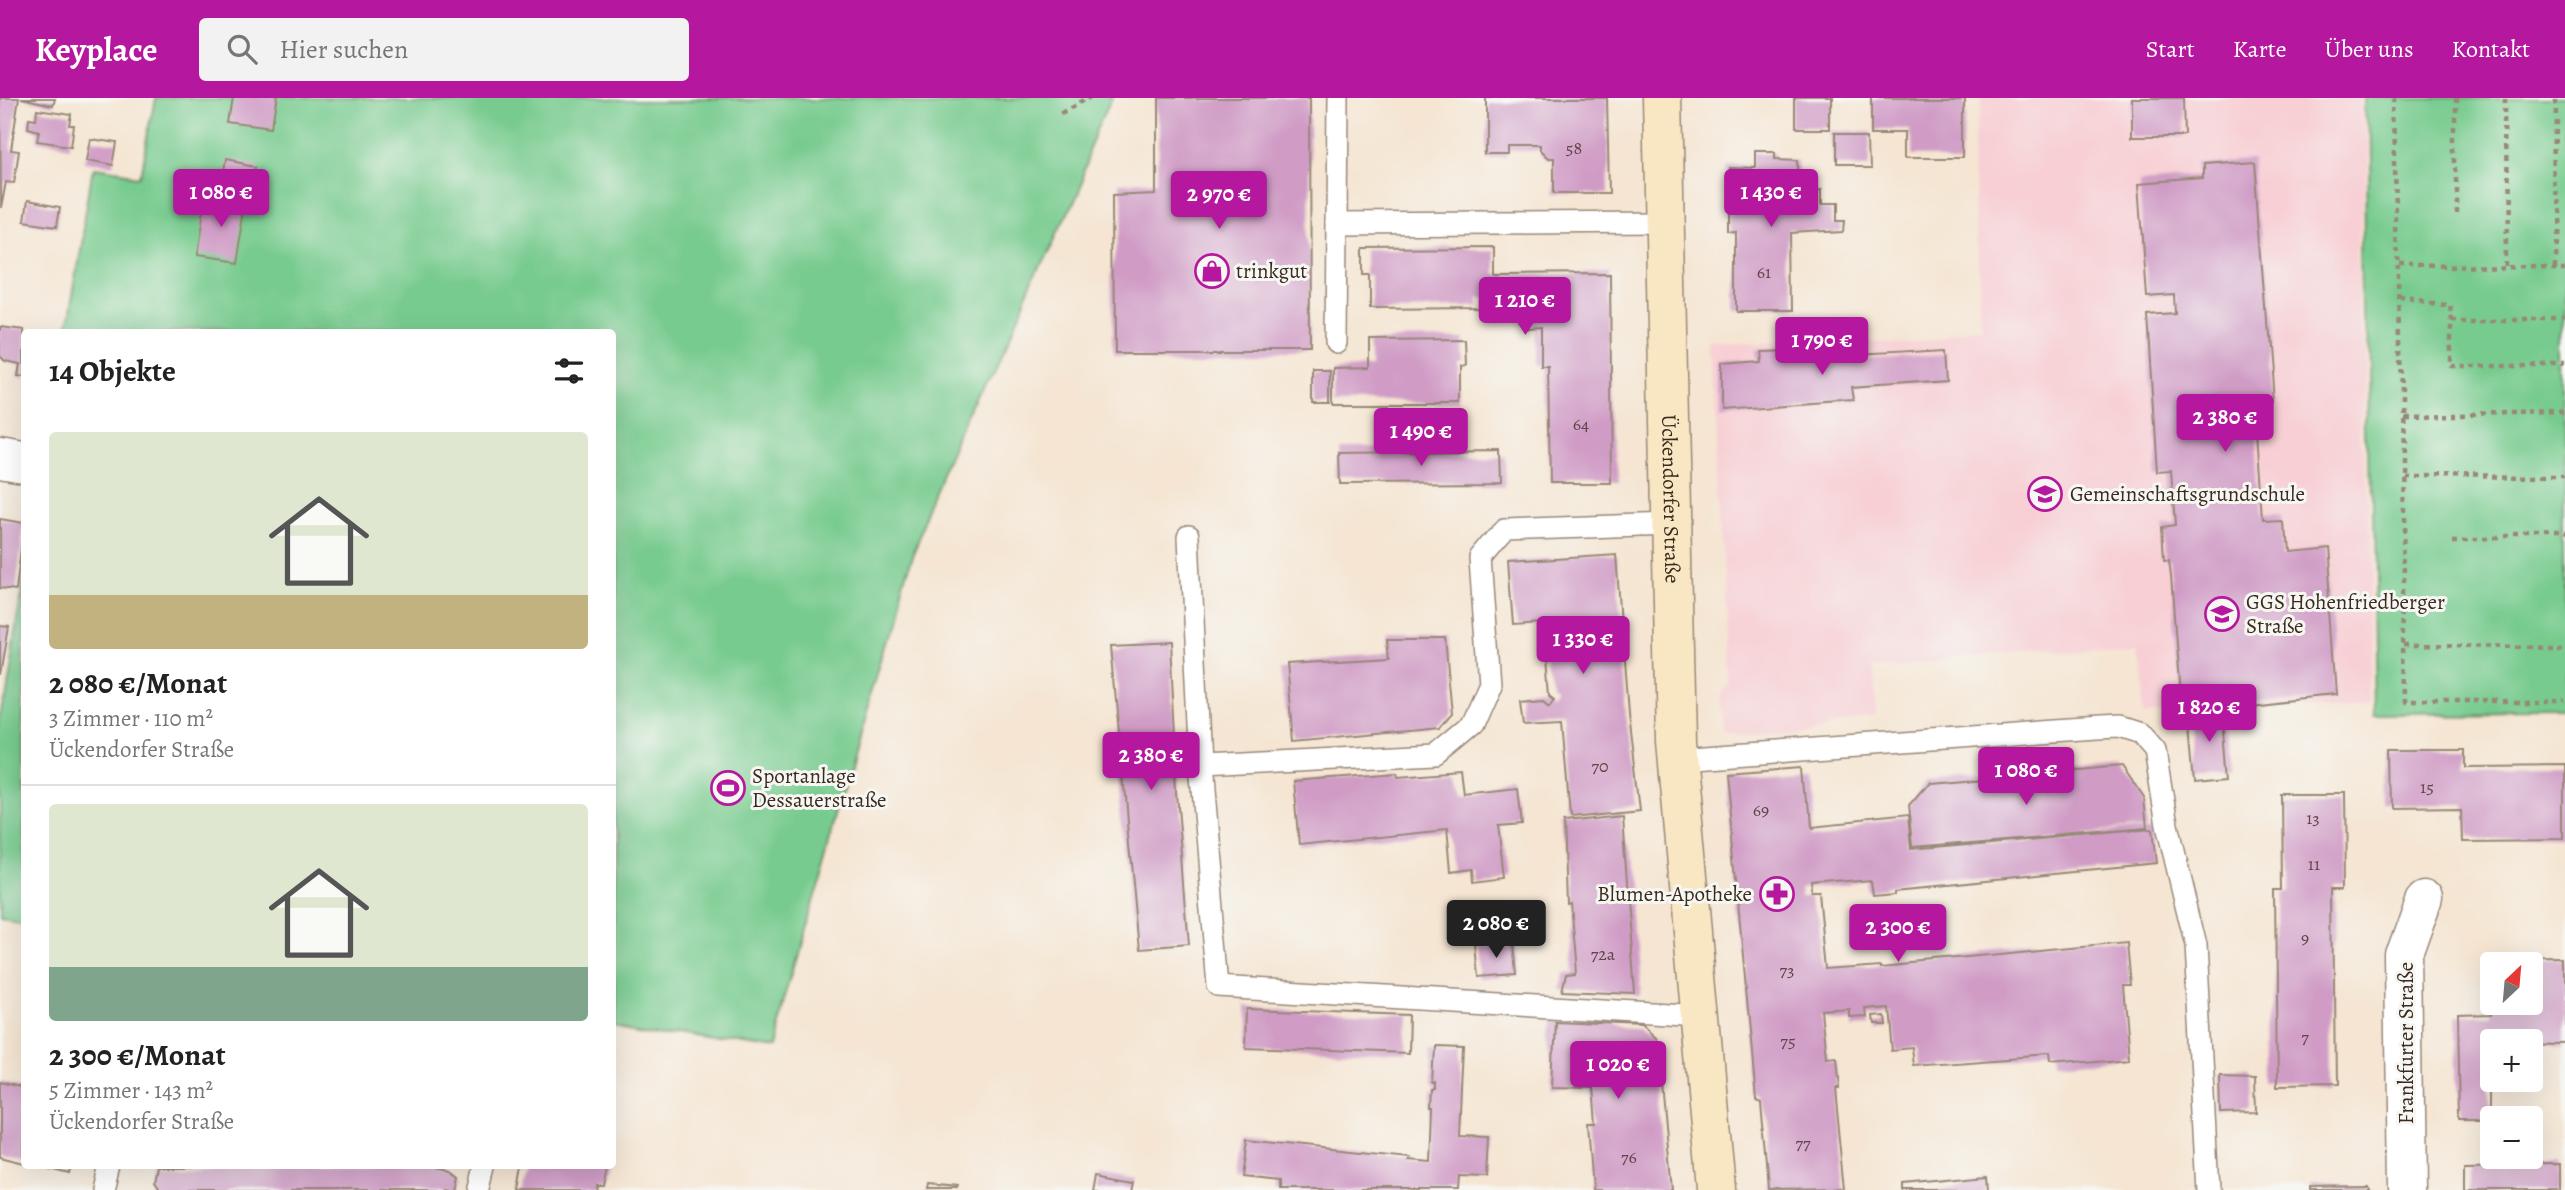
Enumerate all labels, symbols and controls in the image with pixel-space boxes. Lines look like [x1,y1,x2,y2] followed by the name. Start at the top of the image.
[199,18,689,81] search box
[35,27,157,72] text: Keyplace
[223,30,261,68] icon: search
[279,32,408,67] text: Hier suchen
[2146,33,2195,65] text: Start
[2233,33,2287,65] text: Karte
[2325,33,2414,65] text: Über uns
[2452,33,2530,65] text: Kontakt
[1566,136,1582,160] house number: 58
[156,170,286,229] pin: 1 080 €
[1706,170,1836,229] pin: 1 430 €
[1154,172,1284,231] pin: 2 970 €
[189,176,253,207] text: 1 080 €
[1740,176,1802,207] text: 1 430 €
[1187,178,1251,209] text: 2 970 €
[1193,252,1231,290] shop icon: trinkgut
[1236,257,1307,285] place label: trinkgut
[1757,260,1771,284] house number: 61
[1460,278,1590,337] pin: 1 210 €
[1495,284,1555,315] text: 1 210 €
[1757,317,1887,377] pin: 1 790 €
[1791,324,1853,355] text: 1 790 €
[49,351,176,391] text: 14 Objekte
[550,352,588,390] icon: filters
[2160,394,2290,454] pin: 2 380 €
[2193,401,2257,432] text: 2 380 €
[1356,408,1486,468] pin: 1 490 €
[1573,412,1589,436] house number: 64
[1655,414,1687,584] street label: Ückendorfer Straße
[1390,415,1452,446] text: 1 490 €
[2026,475,2064,513] school or university icon: Gemeinschaftsgrundschule
[256,478,382,604] icon: home
[2070,480,2305,508] place label: Gemeinschaftsgrundschule
[2246,588,2445,640] place label: GGS Hohenfriedberger Straße
[2203,595,2241,633] school or university icon: GGS Hohenfriedberger Straße
[1518,616,1648,676] pin: 1 330 €
[1553,623,1613,654] text: 1 330 €
[49,663,227,703] text: 2 080 €/Monat
[2144,684,2274,744] pin: 1 820 €
[2177,691,2241,722] text: 1 820 €
[49,703,213,734] text: 3 Zimmer · 110 m²
[1086,732,1216,792] pin: 2 380 €
[49,734,234,765] text: Ückendorfer Straße
[1119,739,1183,770] text: 2 380 €
[1961,748,2091,807] pin: 1 080 €
[1591,754,1609,778] house number: 70
[1994,754,2058,785] text: 1 080 €
[752,762,886,814] place label: Sportanlage Dessauerstraße
[709,769,747,807] sports icon: Sportanlage Dessauerstraße
[2420,775,2434,799] house number: 15
[1753,798,1769,822] house number: 69
[2306,806,2320,830] house number: 13
[256,850,382,976] icon: home
[2308,852,2320,876] house number: 11
[1758,875,1796,913] pharmacy icon: Blumen-Apotheke
[1597,880,1752,908] place label: Blumen-Apotheke
[1431,900,1561,960] pin: 2 080 €
[1833,904,1963,964] pin: 2 300 €
[1463,907,1529,938] text: 2 080 €
[1865,911,1931,942] text: 2 300 €
[2301,926,2309,950] house number: 9
[1591,942,1616,966] house number: 72a
[2480,952,2543,1015] north arrow
[2480,952,2543,1169] map controls
[1779,958,1795,982] house number: 73
[2392,962,2420,1124] street label: Frankfurter Straße
[2301,1025,2309,1049] house number: 7
[1780,1029,1796,1053] house number: 75
[2480,1029,2543,1092] button: +
[49,1035,226,1075] text: 2 300 €/Monat
[1553,1042,1683,1101] pin: 1 020 €
[1586,1048,1650,1079] text: 1 020 €
[49,1075,213,1106] text: 5 Zimmer · 143 m²
[49,1106,234,1137] text: Ückendorfer Straße
[2480,1106,2543,1169] button: −
[1795,1131,1811,1155] house number: 77
[1621,1145,1637,1169] house number: 76

